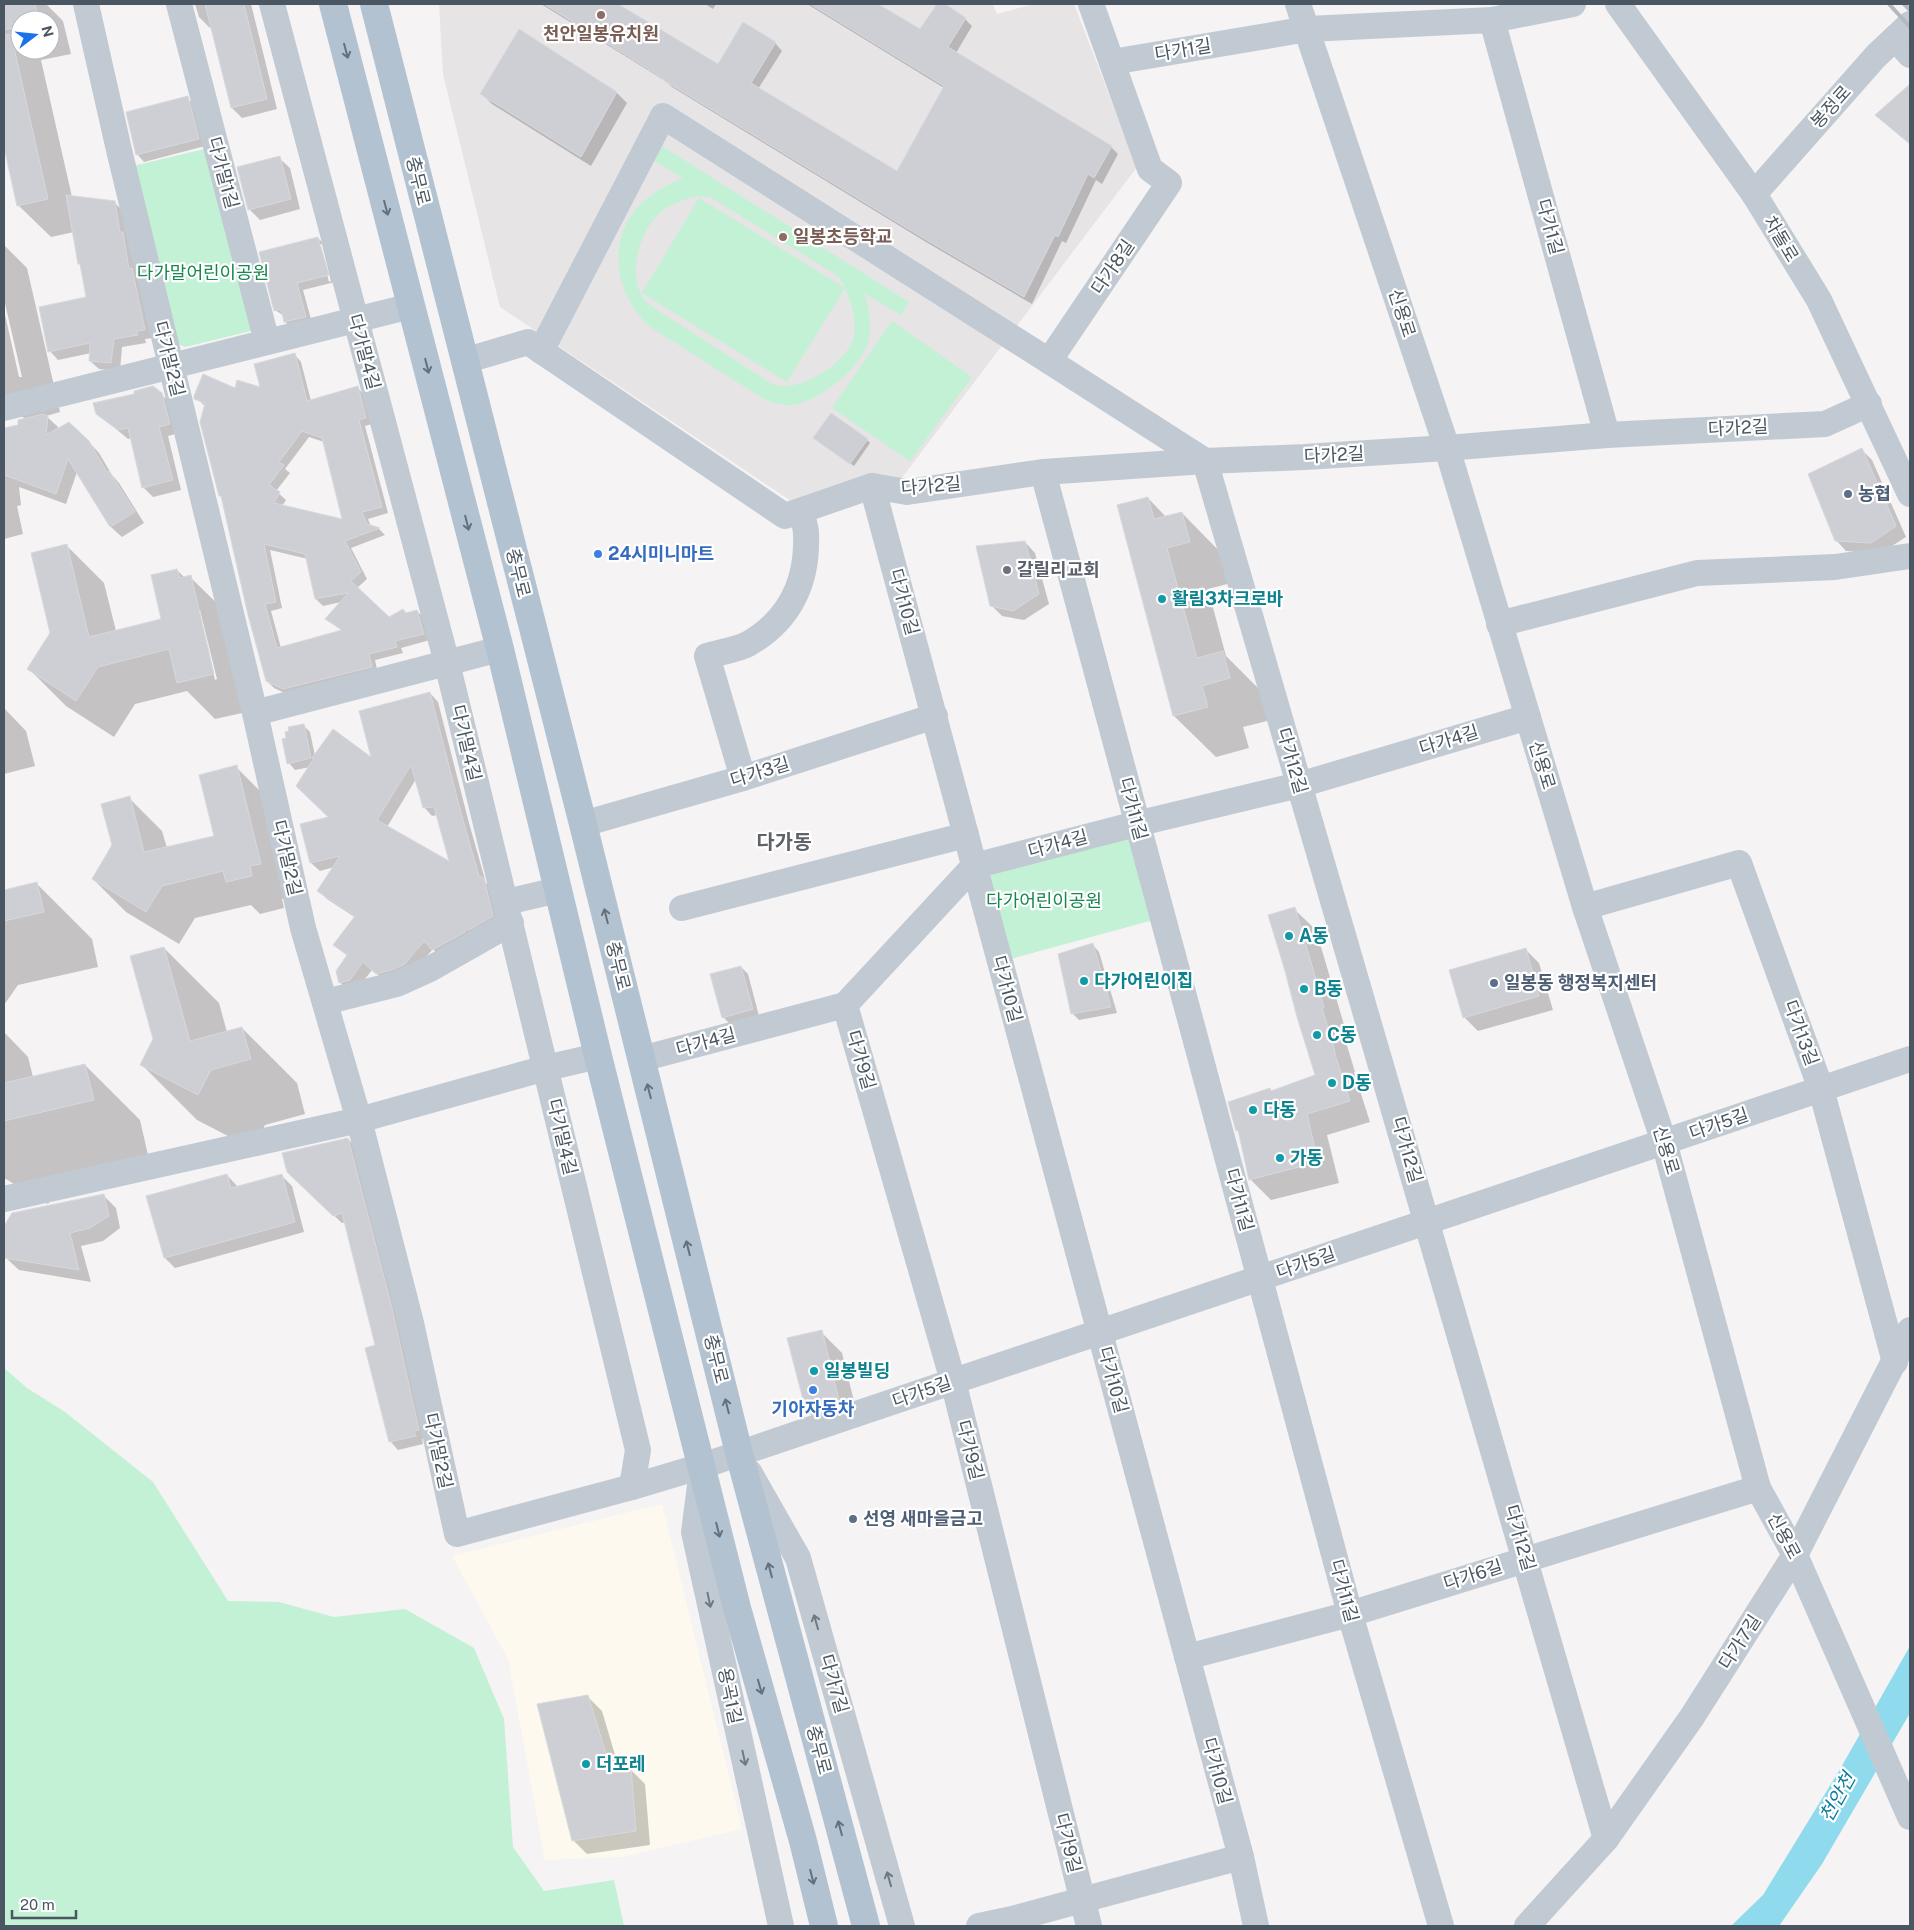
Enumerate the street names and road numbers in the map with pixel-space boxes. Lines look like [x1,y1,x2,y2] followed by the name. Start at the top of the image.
[1153,35,1213,64] street label: 다가1길
[1806,81,1855,132] street label: 봉정로
[204,135,243,211] street label: 다가말1길
[402,154,435,208] street label: 충무로
[1533,197,1568,257] street label: 다가1길
[1760,212,1803,265] street label: 차돌로
[1087,235,1138,298] street label: 다가8길
[1385,286,1420,340] street label: 신용로
[344,312,385,392] street label: 다가말4길
[150,319,189,399] street label: 다가말2길
[1707,415,1769,440] street label: 다가2길
[1303,442,1365,467] street label: 다가2길
[900,472,962,499] street label: 다가2길
[502,546,535,600] street label: 충무로
[886,566,923,637] street label: 다가10길
[448,703,485,783] street label: 다가말4길
[1417,721,1481,758] street label: 다가4길
[1273,725,1312,796] street label: 다가12길
[1525,738,1560,792] street label: 신용로
[728,753,792,790] street label: 다가3길
[1115,775,1152,843] street label: 다가11길
[269,818,306,898] street label: 다가말2길
[1026,825,1090,862] street label: 다가4길
[602,939,635,993] street label: 충무로
[989,953,1026,1024] street label: 다가10길
[1780,997,1823,1069] street label: 다가13길
[674,1023,738,1060] street label: 다가4길
[843,1028,880,1092] street label: 다가9길
[544,1097,581,1177] street label: 다가말4길
[1686,1104,1751,1143] street label: 다가5길
[1388,1114,1427,1185] street label: 다가12길
[1649,1123,1684,1177] street label: 신용로
[1221,1166,1258,1234] street label: 다가11길
[1273,1243,1338,1282] street label: 다가5길
[700,1332,733,1386] street label: 충무로
[1095,1344,1132,1415] street label: 다가10길
[889,1372,954,1411] street label: 다가5길
[420,1411,457,1491] street label: 다가말2길
[953,1418,988,1482] street label: 다가9길
[1501,1502,1540,1573] street label: 다가12길
[1764,1509,1805,1563] street label: 신용로
[1441,1555,1505,1594] street label: 다가6길
[1326,1557,1363,1625] street label: 다가11길
[1714,1611,1765,1673] street label: 다가7길
[816,1652,853,1716] street label: 다가7길
[714,1666,747,1726] street label: 용곡1길
[803,1723,836,1777] street label: 충무로
[1199,1735,1236,1806] street label: 다가10길
[1051,1811,1086,1875] street label: 다가9길

